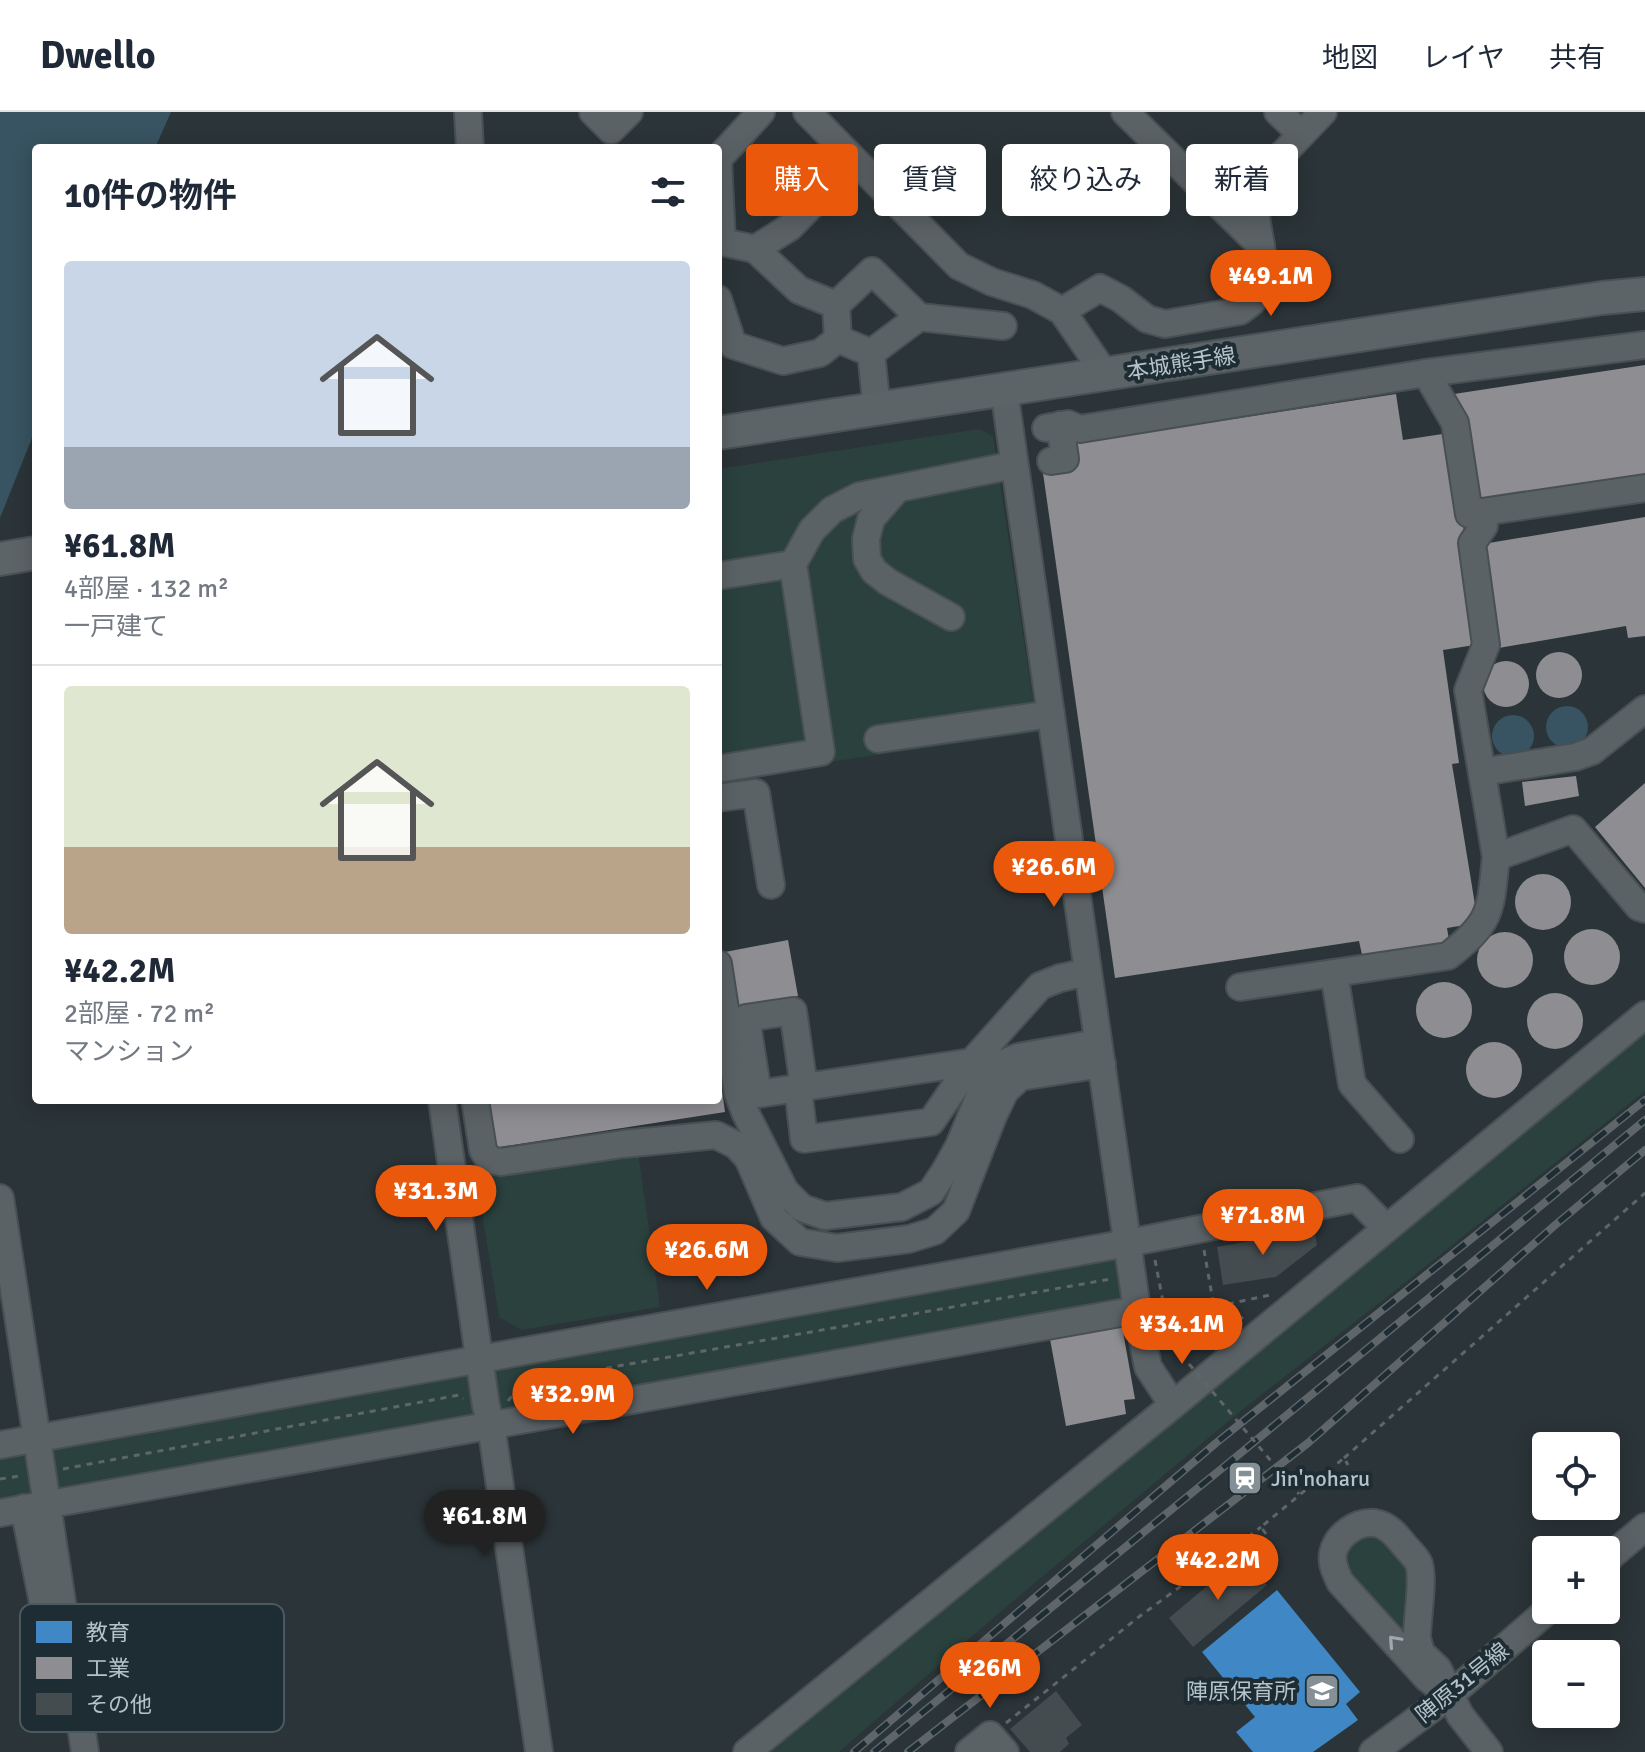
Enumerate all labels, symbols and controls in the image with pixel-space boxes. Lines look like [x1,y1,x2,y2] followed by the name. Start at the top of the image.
[40,32,156,79] text: Dwello
[1322,41,1378,75] text: 地図
[1422,41,1505,75] text: レイヤ
[1549,41,1605,75] text: 共有
[746,144,858,216] chip: 購入
[874,144,986,216] chip: 賃貸
[1002,144,1170,216] chip: 絞り込み
[1186,144,1298,216] chip: 新着
[646,170,690,214] icon: filters
[64,175,237,217] text: 10件の物件
[1206,250,1336,318] pin: ¥49.1M
[1228,260,1314,292] text: ¥49.1M
[305,313,449,457] icon: home
[1125,342,1238,385] street label: 本城熊手線
[64,525,176,567] text: ¥61.8M
[64,573,229,605] text: 4部屋 · 132 m²
[64,611,168,643] text: 一戸建て
[305,738,449,882] icon: home
[989,841,1119,909] pin: ¥26.6M
[1011,851,1097,883] text: ¥26.6M
[64,950,176,992] text: ¥42.2M
[64,998,215,1030] text: 2部屋 · 72 m²
[64,1036,194,1068] text: マンション
[371,1165,501,1233] pin: ¥31.3M
[393,1175,479,1207] text: ¥31.3M
[1198,1189,1328,1257] pin: ¥71.8M
[1220,1199,1306,1231] text: ¥71.8M
[642,1224,772,1292] pin: ¥26.6M
[664,1234,750,1266] text: ¥26.6M
[1117,1298,1247,1366] pin: ¥34.1M
[1139,1308,1225,1340] text: ¥34.1M
[508,1368,638,1436] pin: ¥32.9M
[530,1378,616,1410] text: ¥32.9M
[1532,1432,1620,1728] map controls
[1532,1432,1620,1520] button: locate
[1226,1459,1264,1497] station icon: Jin'noharu
[1271,1465,1370,1492] place label: Jin'noharu
[420,1490,550,1558] pin: ¥61.8M
[442,1500,528,1532] text: ¥61.8M
[1153,1534,1283,1602] pin: ¥42.2M
[1532,1536,1620,1624] button: +
[1175,1544,1261,1576] text: ¥42.2M
[20,1604,284,1732] legend
[86,1619,130,1646] text: 教育
[1389,1636,1403,1651] one-way arrow
[1410,1637,1514,1728] street label: 陣原31号線
[1532,1640,1620,1728] button: −
[943,1642,1037,1710] pin: ¥26M
[958,1652,1022,1684] text: ¥26M
[86,1655,130,1682] text: 工業
[1303,1672,1341,1710] school or university icon: 陣原保育所
[1186,1678,1296,1705] place label: 陣原保育所
[86,1691,152,1718] text: その他

